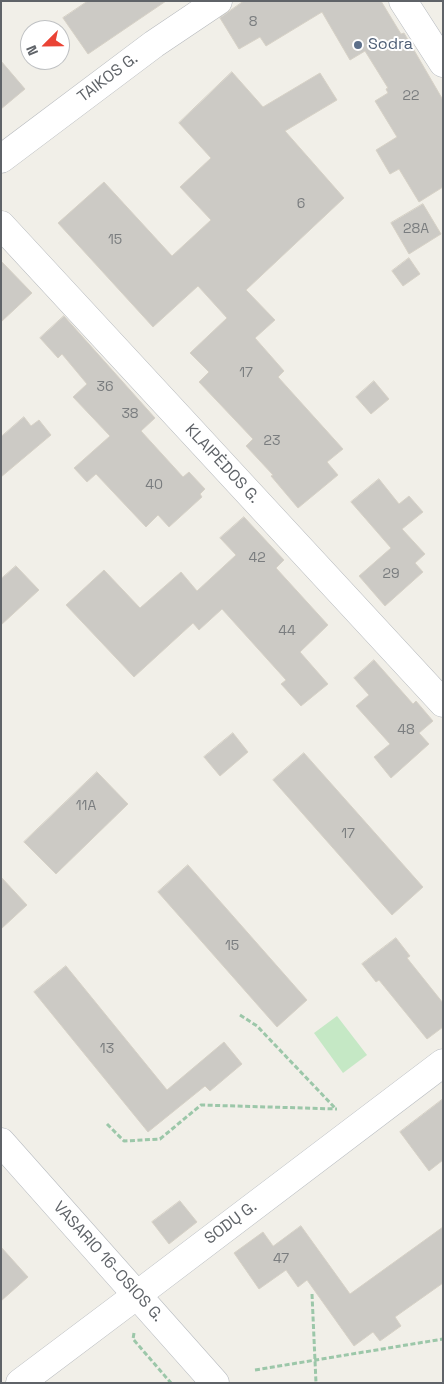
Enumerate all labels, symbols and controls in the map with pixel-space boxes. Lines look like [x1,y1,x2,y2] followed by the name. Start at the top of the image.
[249,14,257,30] house number: 8
[20,20,70,70] north arrow
[368,35,413,55] place label: Sodra
[352,39,364,51] marker: Sodra
[22,43,42,58] text: N
[74,49,142,107] street label: TAIKOS G.
[403,88,419,104] house number: 22
[297,196,305,212] house number: 6
[403,221,429,237] house number: 28A
[108,232,122,248] house number: 15
[239,365,253,381] house number: 17
[96,379,114,395] house number: 36
[121,406,139,422] house number: 38
[181,421,263,507] street label: KLAIPĖDOS G.
[264,433,280,449] house number: 23
[145,477,163,493] house number: 40
[248,550,266,566] house number: 42
[383,566,399,582] house number: 29
[278,623,296,639] house number: 44
[397,722,415,738] house number: 48
[76,798,96,814] house number: 11A
[341,826,355,842] house number: 17
[225,938,239,954] house number: 15
[100,1041,114,1057] house number: 13
[201,1197,261,1249] street label: SODŲ G.
[49,1198,167,1326] street label: VASARIO 16-OSIOS G.
[273,1251,289,1267] house number: 47

